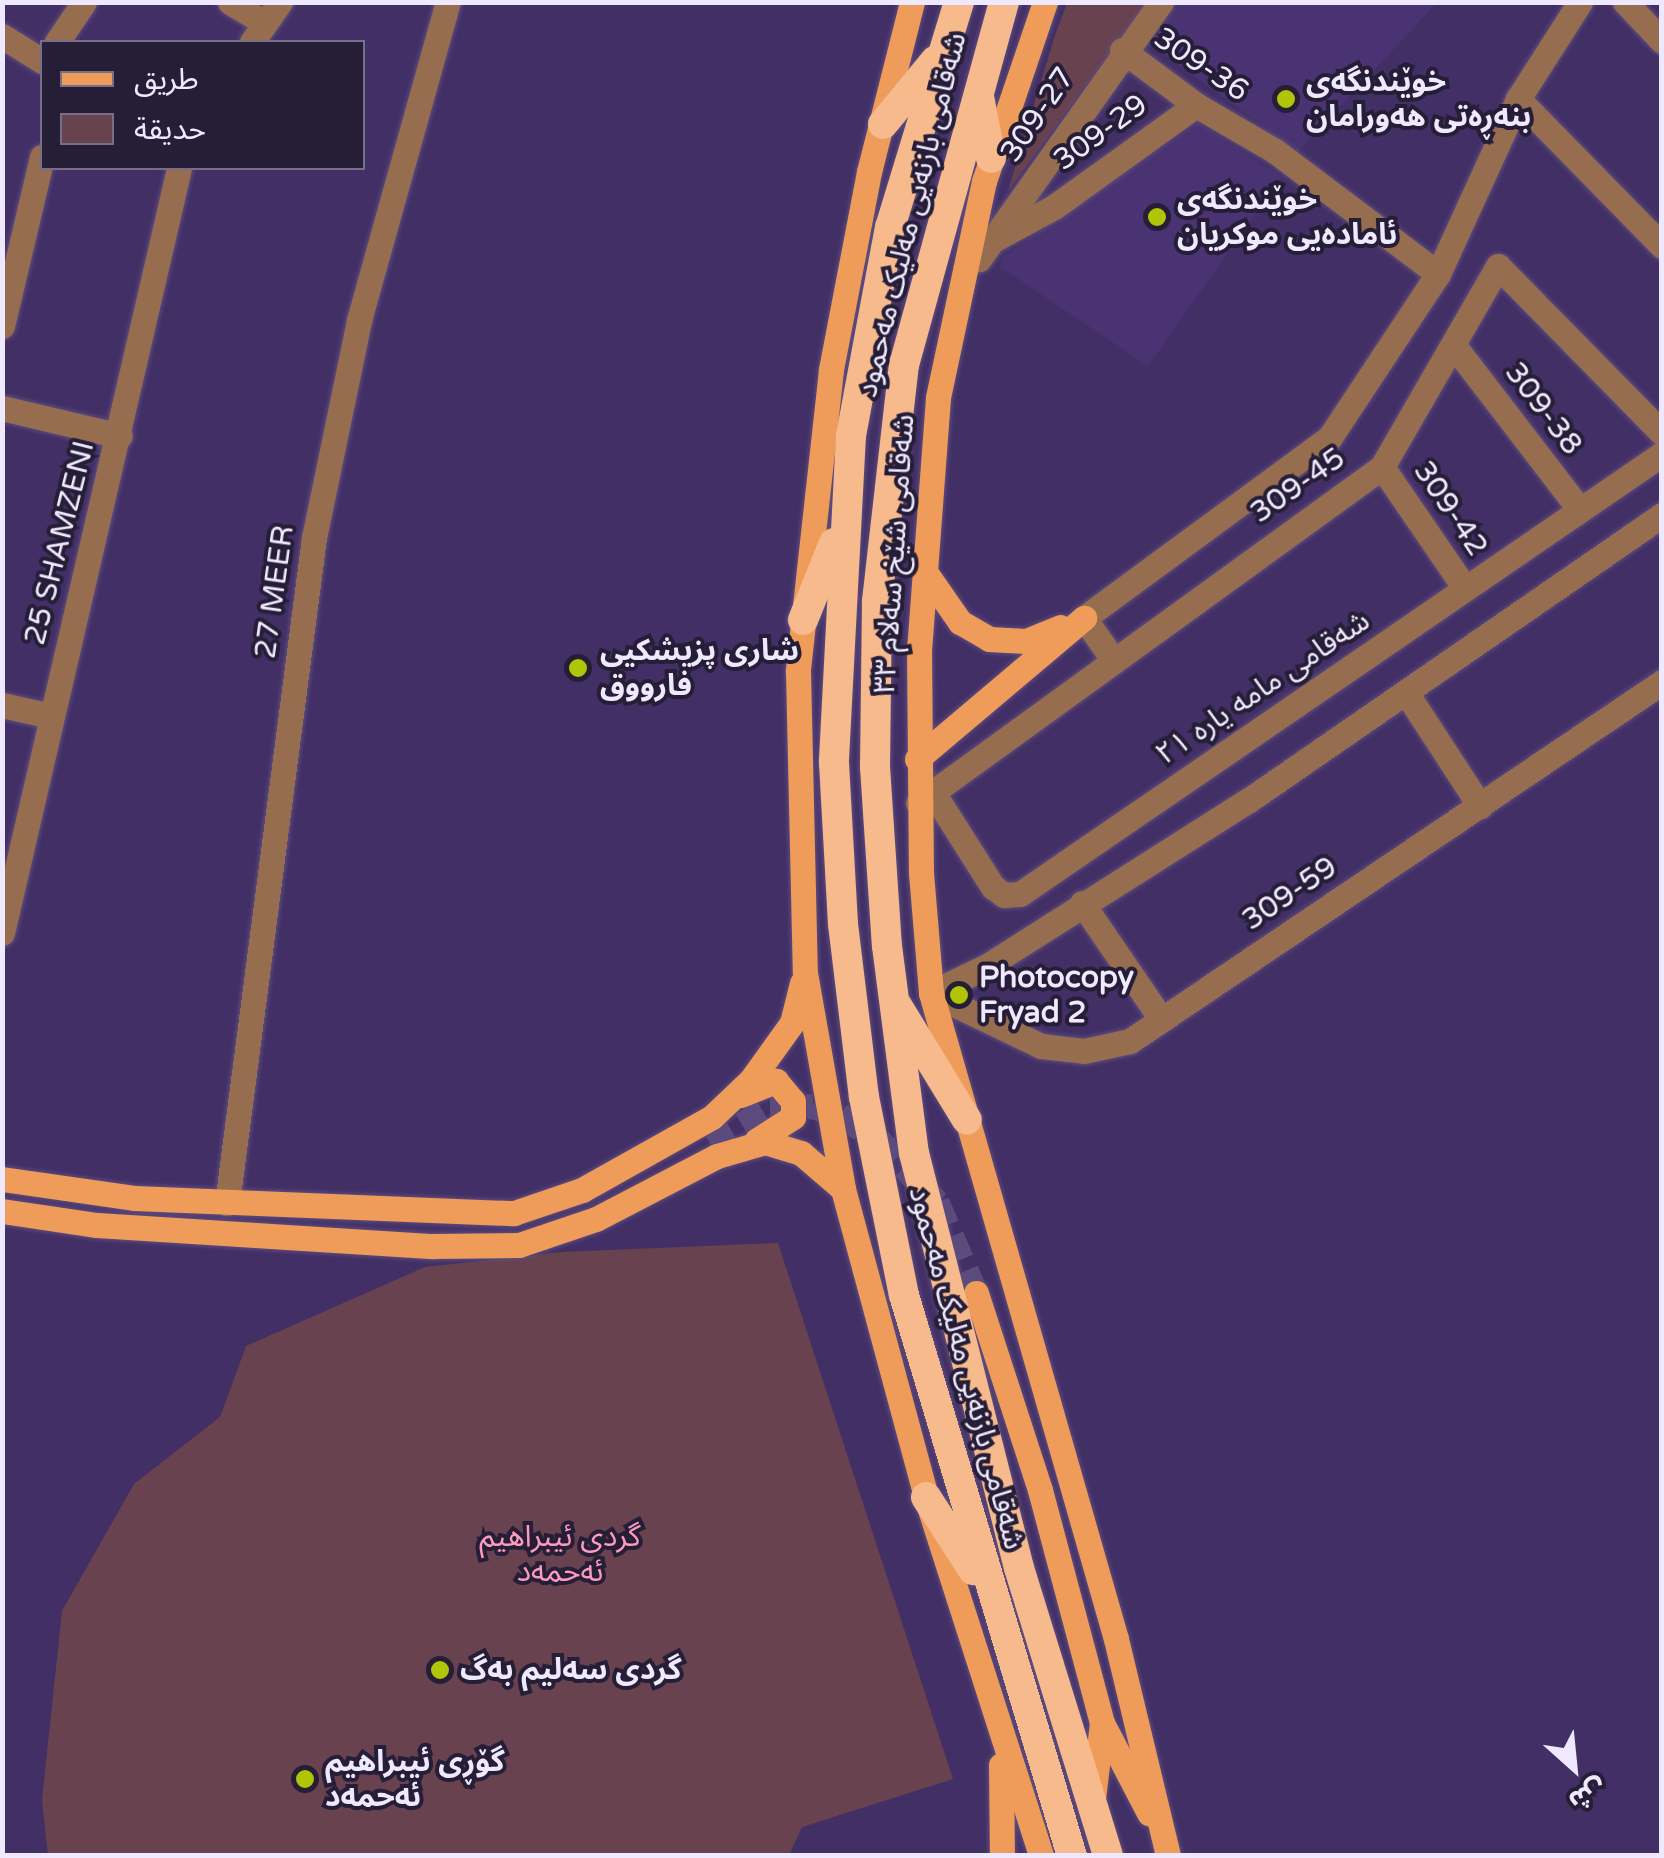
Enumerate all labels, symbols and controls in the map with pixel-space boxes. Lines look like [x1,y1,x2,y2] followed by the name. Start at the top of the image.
[1147,20,1255,110] street label: 309-36
[849,29,975,401] street label: شەقامی بازنەیی مەلیک مەحمود
[40,40,365,170] legend
[134,61,199,98] text: طريق
[993,61,1083,169] street label: 309-27
[1306,64,1531,134] place label: خوێندنگەی بنەڕەتی هەورامان
[1047,87,1155,179] street label: 309-29
[1275,88,1297,110] marker: خوێندنگەی بنەڕەتی هەورامان
[134,111,206,148] text: حديقة
[1177,182,1397,252] place label: خوێندنگەی ئامادەیی موکریان
[1146,206,1168,228] marker: خوێندنگەی ئامادەیی موکریان
[1497,356,1589,462] street label: 309-38
[867,413,923,695] street label: شەقامی شێخ سەلام ٣٣
[17,437,103,649] street label: 25 SHAMZENI
[1244,441,1352,531] street label: 309-45
[1405,455,1495,563] street label: 309-42
[248,523,302,661] street label: 27 MEER
[1149,603,1377,773] street label: شەقامی مامە یارە ٢١
[600,633,799,704] place label: شاری پزیشکیی فارووق
[565,655,591,681] marker: شاری پزیشکیی فارووق
[1236,849,1344,939] street label: 309-59
[979,960,1134,1030] place label: Photocopy Fryad 2
[948,984,970,1006] marker: Photocopy Fryad 2
[900,1182,1032,1554] street label: شەقامی بازنەیی مەلیک مەحمود
[479,1519,641,1590] park label: گردی ئیبراھیم ئەحمەد
[460,1652,682,1688] place label: گردی سەلیم بەگ
[429,1659,451,1681] marker: گردی سەلیم بەگ
[1524,1718,1624,1818] north arrow
[325,1744,505,1814] place label: گۆڕی ئیبراھیم ئەحمەد
[294,1768,316,1790] marker: گۆڕی ئیبراھیم ئەحمەد
[1563,1771,1612,1819] text: ش

